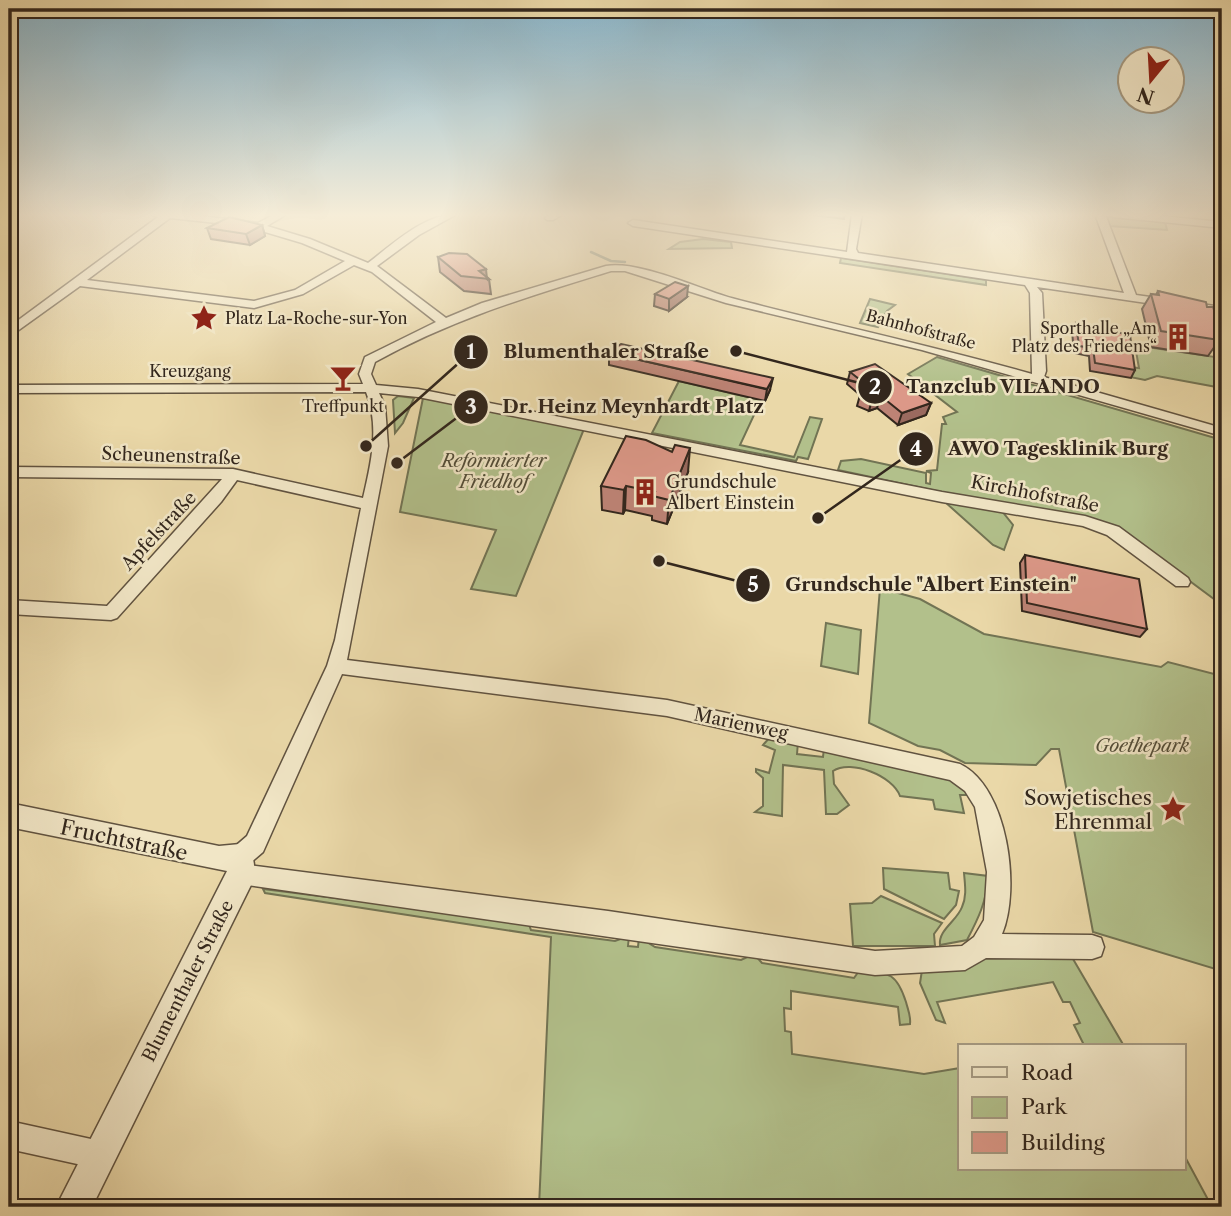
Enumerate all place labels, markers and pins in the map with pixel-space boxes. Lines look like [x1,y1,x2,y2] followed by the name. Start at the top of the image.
[189,303,219,333] place icon: Platz La-Roche-sur-Yon
[225,308,408,328] place label: Platz La-Roche-sur-Yon
[1012,318,1157,356] place label: Sporthalle „Am Platz des Friedens“
[1163,322,1193,352] building icon: Sporthalle „Am Platz des Friedens“
[454,332,722,372] callout: Blumenthaler Straße
[328,363,358,393] bar icon: Treffpunkt
[857,367,1115,407] callout: Tanzclub VILANDO
[453,387,778,427] callout: Dr. Heinz Meynhardt Platz
[302,396,384,416] place label: Treffpunkt
[899,429,1183,469] callout: AWO Tagesklinik Burg
[665,471,794,514] place label: Grundschule Albert Einstein
[630,477,660,507] building icon: Grundschule Albert Einstein
[736,565,1091,605] callout: Grundschule "Albert Einstein"
[1024,785,1152,834] place label: Sowjetisches Ehrenmal
[1158,794,1188,824] place icon: Sowjetisches Ehrenmal

